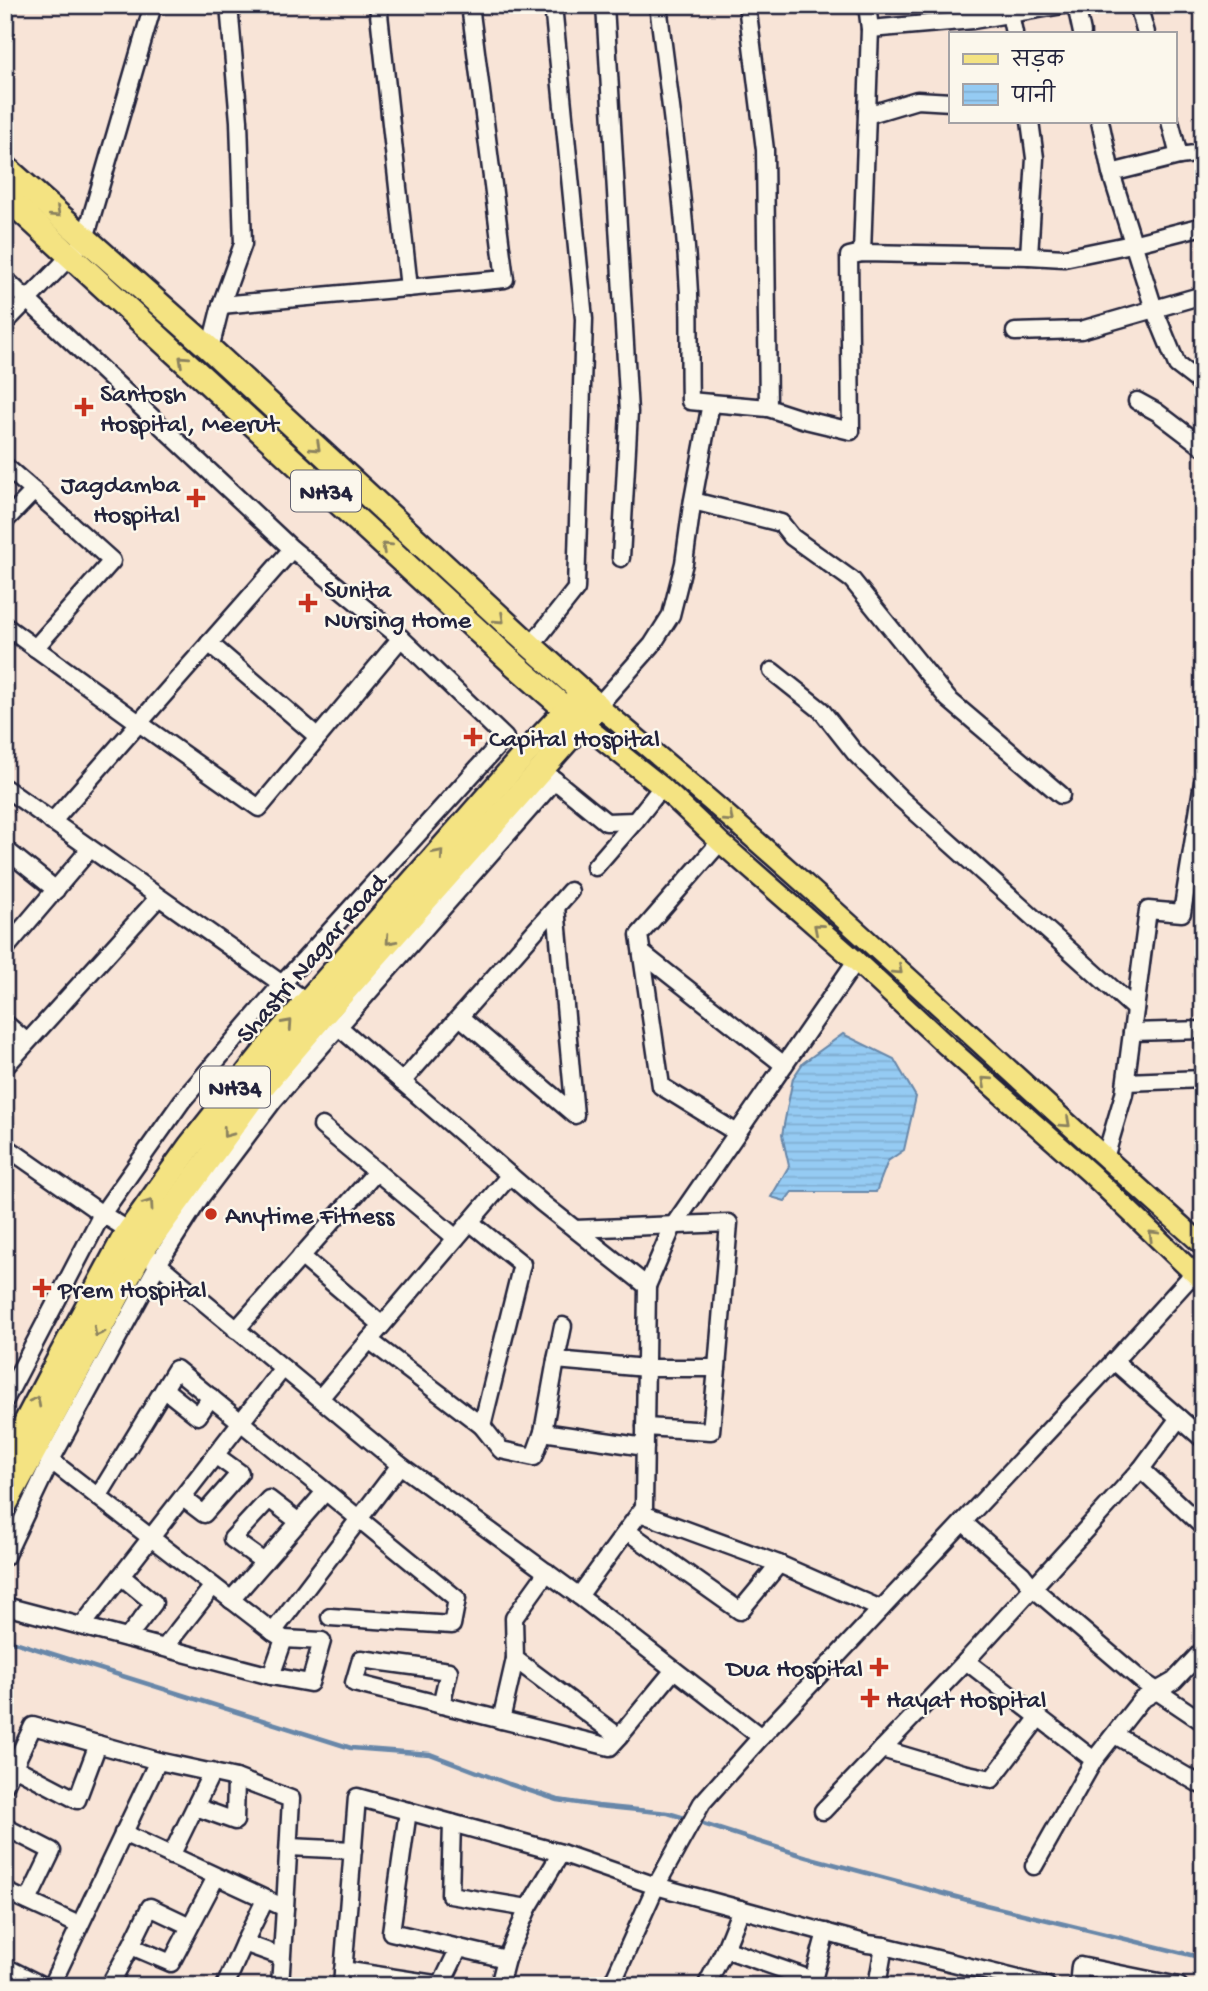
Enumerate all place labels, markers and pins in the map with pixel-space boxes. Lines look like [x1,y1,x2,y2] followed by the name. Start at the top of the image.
[100,381,281,442] place label: Santosh Hospital, Meerut
[74,397,94,417] marker: Santosh Hospital, Meerut
[61,472,182,533] place label: Jagdamba Hospital
[186,488,206,508] marker: Jagdamba Hospital
[324,577,472,638] place label: Sunita Nursing Home
[298,593,318,613] marker: Sunita Nursing Home
[489,726,660,757] place label: Capital Hospital
[463,727,483,747] marker: Capital Hospital
[225,1203,396,1234] place label: Anytime Fitness
[203,1206,219,1222] marker: Anytime Fitness
[57,1277,207,1308] place label: Prem Hospital
[32,1278,52,1298] marker: Prem Hospital
[724,1656,863,1687] place label: Dua Hospital
[869,1657,889,1677] marker: Dua Hospital
[886,1687,1046,1718] place label: Hayat Hospital
[860,1688,880,1708] marker: Hayat Hospital

